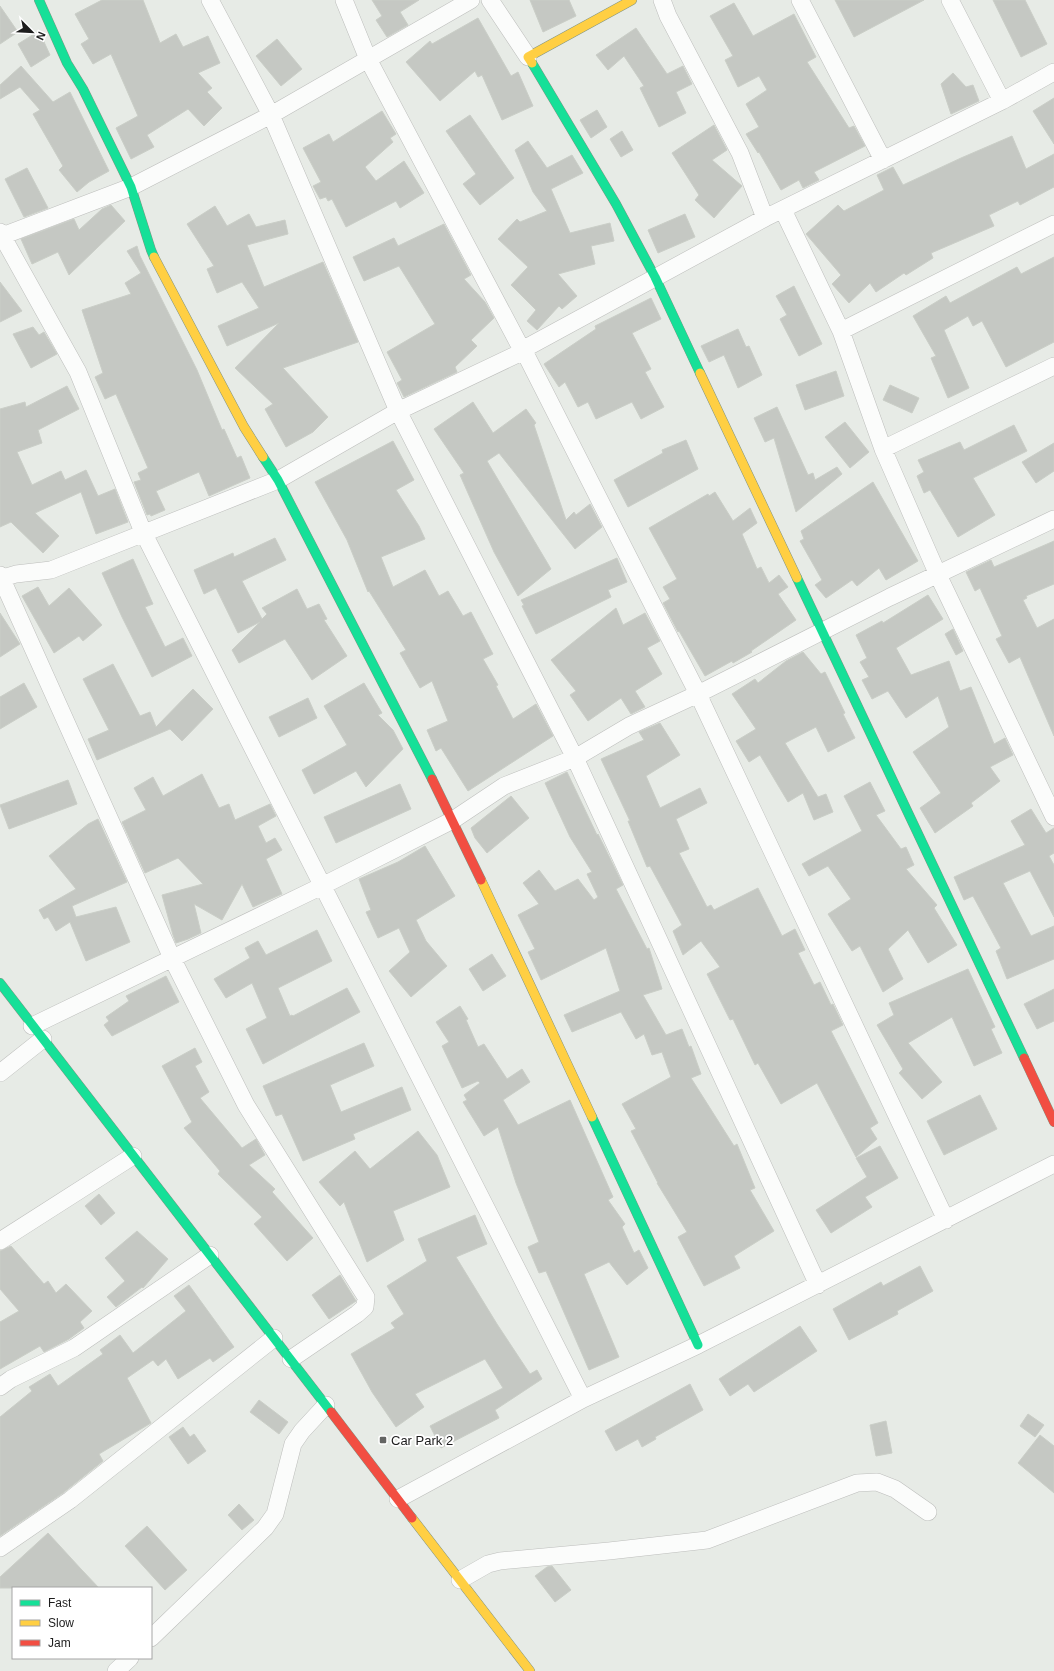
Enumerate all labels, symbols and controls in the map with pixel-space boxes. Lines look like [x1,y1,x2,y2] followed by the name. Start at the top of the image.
[12,12,52,52] north arrow
[34,30,48,42] text: N
[391,1433,453,1448] place label: Car Park 2
[378,1435,388,1445] marker: Car Park 2
[12,1587,152,1659] legend
[48,1596,72,1610] text: Fast
[48,1616,74,1630] text: Slow
[48,1636,71,1650] text: Jam

